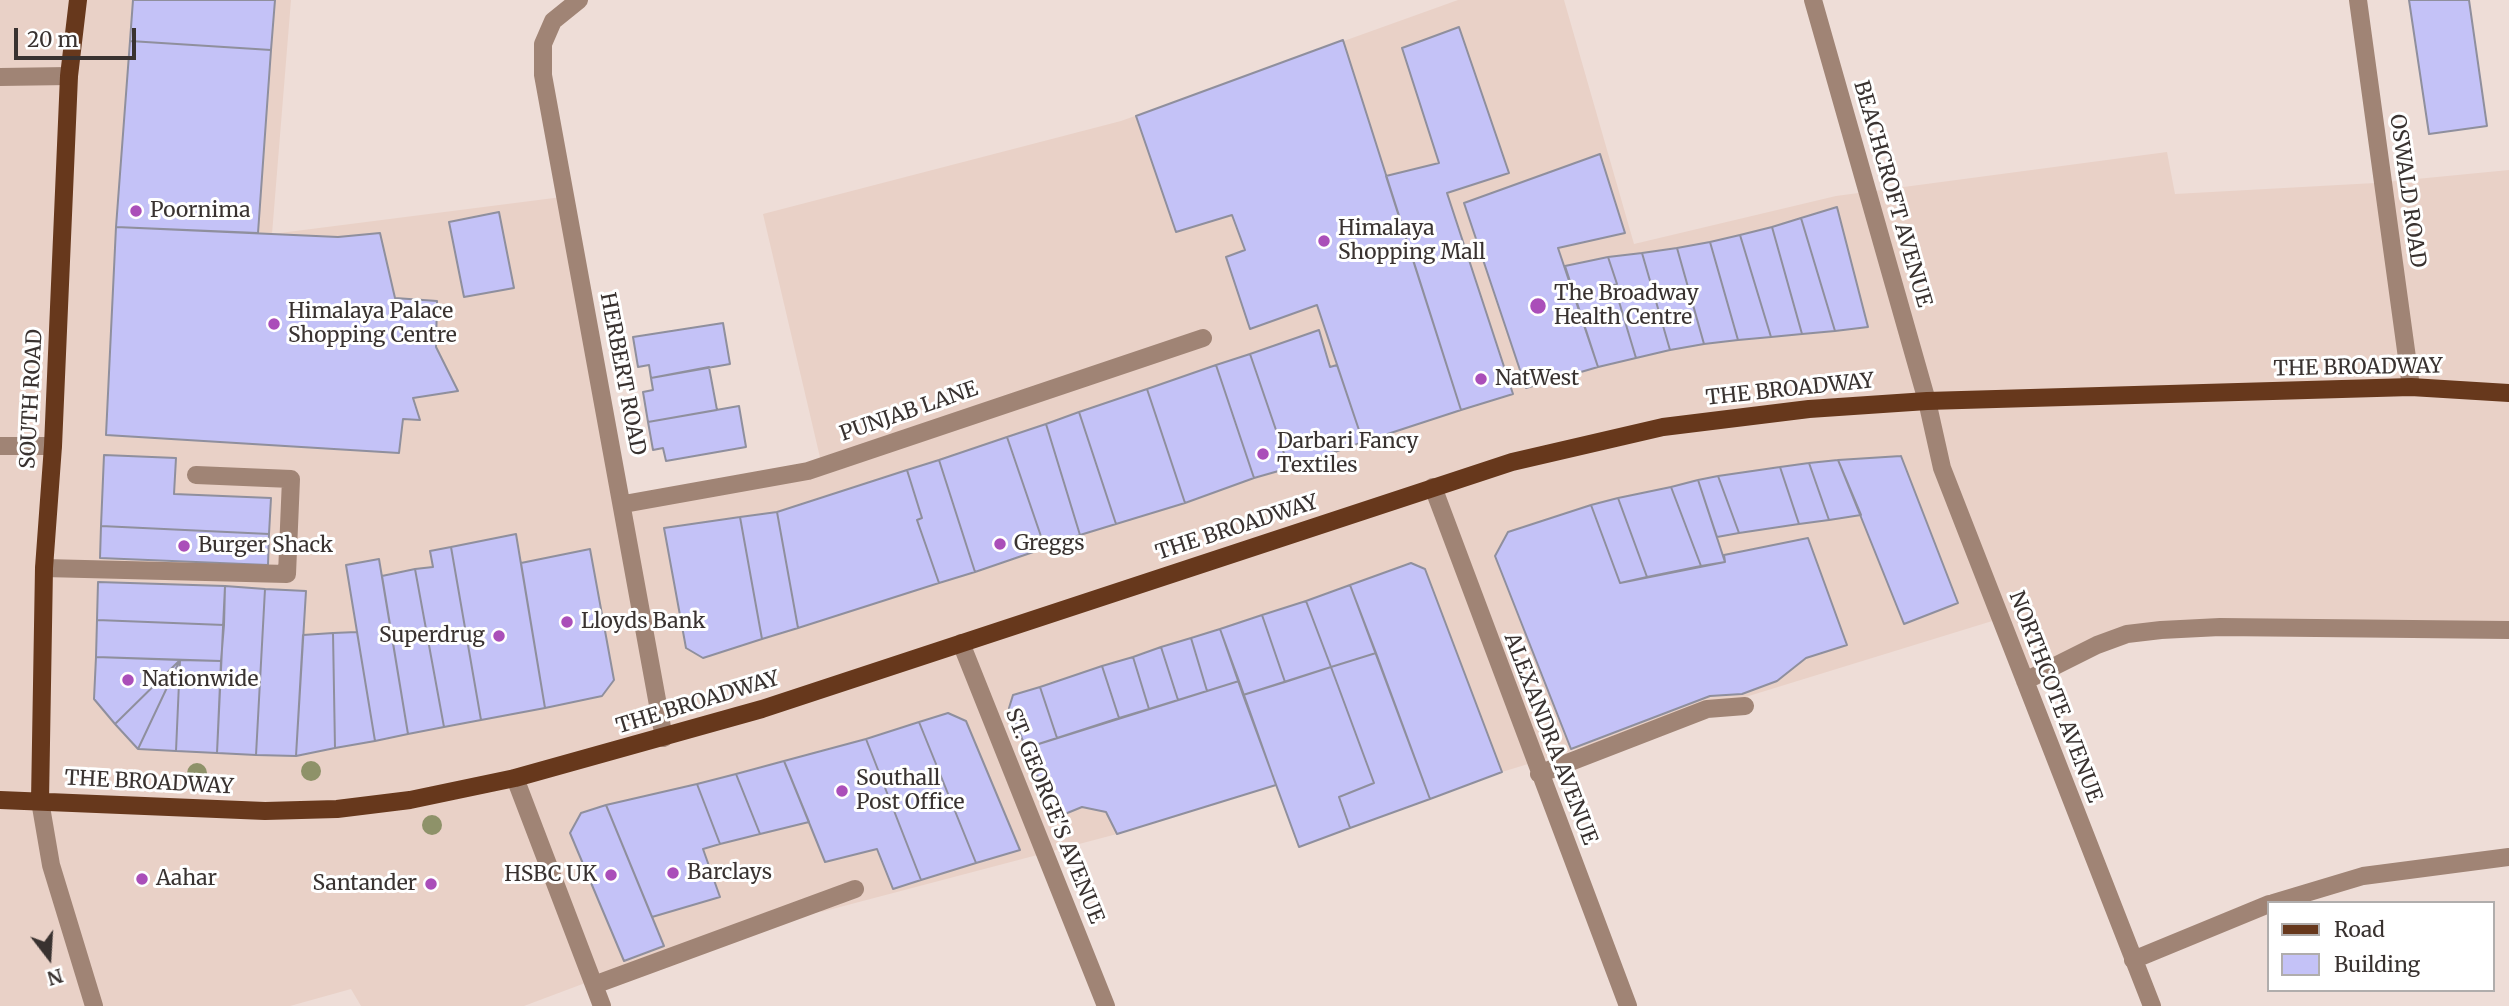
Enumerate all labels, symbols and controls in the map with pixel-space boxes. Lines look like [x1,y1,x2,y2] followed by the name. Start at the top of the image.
[18,14,140,58] scale bar
[27,26,78,53] text: 20 m
[1848,78,1936,310] street label: BEACHCROFT AVENUE
[2384,113,2430,269] street label: OSWALD ROAD
[150,198,250,224] place label: Poornima
[128,203,144,219] marker: Poornima
[1338,216,1486,266] place label: Himalaya Shopping Mall
[1316,233,1332,249] marker: Himalaya Shopping Mall
[1554,281,1699,331] place label: The Broadway Health Centre
[594,290,650,458] street label: HERBERT ROAD
[1528,296,1548,316] marker: The Broadway Health Centre
[288,299,457,349] place label: Himalaya Palace Shopping Centre
[266,316,282,332] marker: Himalaya Palace Shopping Centre
[16,328,48,470] street label: SOUTH ROAD
[2273,354,2443,382] street label: THE BROADWAY
[1495,366,1579,392] place label: NatWest
[1705,369,1875,411] street label: THE BROADWAY
[1473,371,1489,387] marker: NatWest
[837,377,981,447] street label: PUNJAB LANE
[1277,429,1419,479] place label: Darbari Fancy Textiles
[1255,446,1271,462] marker: Darbari Fancy Textiles
[1153,490,1321,566] street label: THE BROADWAY
[1014,531,1085,557] place label: Greggs
[198,533,333,559] place label: Burger Shack
[992,536,1008,552] marker: Greggs
[176,538,192,554] marker: Burger Shack
[2003,588,2107,806] street label: NORTHCOTE AVENUE
[581,609,706,635] place label: Lloyds Bank
[559,614,575,630] marker: Lloyds Bank
[379,623,485,649] place label: Superdrug
[491,628,507,644] marker: Superdrug
[1498,630,1602,848] street label: ALEXANDRA AVENUE
[613,666,783,740] street label: THE BROADWAY
[142,667,258,693] place label: Nationwide
[120,672,136,688] marker: Nationwide
[999,705,1109,927] street label: ST. GEORGE'S AVENUE
[64,766,234,800] street label: THE BROADWAY
[856,766,965,816] place label: Southall Post Office
[834,783,850,799] marker: Southall Post Office
[687,860,772,886] place label: Barclays
[504,862,597,888] place label: HSBC UK
[665,865,681,881] marker: Barclays
[156,866,217,892] place label: Aahar
[603,867,619,883] marker: HSBC UK
[134,871,150,887] marker: Aahar
[313,871,417,897] place label: Santander
[423,876,439,892] marker: Santander
[2268,901,2495,992] legend
[2334,916,2385,943] text: Road
[14,922,84,992] north arrow
[2334,951,2420,978] text: Building
[44,963,66,991] text: N

